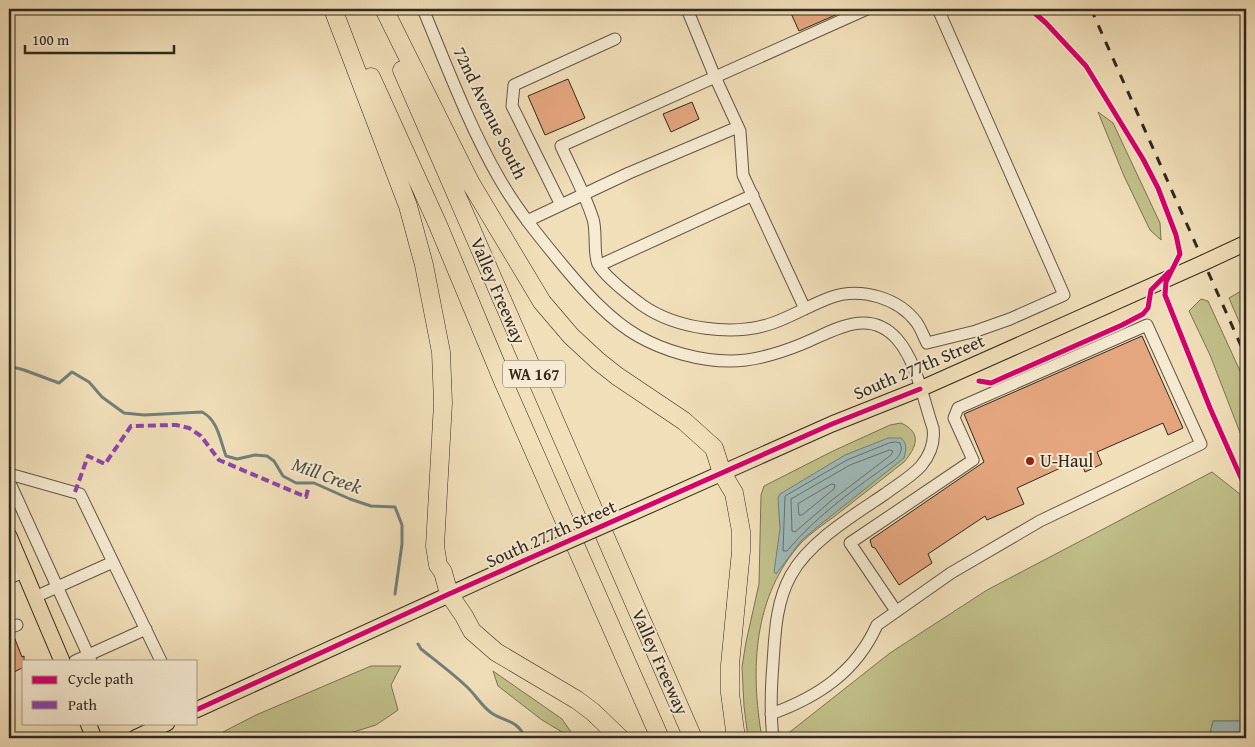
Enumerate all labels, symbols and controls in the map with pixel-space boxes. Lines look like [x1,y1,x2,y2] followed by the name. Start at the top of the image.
[25,22,174,54] scale bar
[32,29,70,50] text: 100 m
[447,42,534,184] street label: 72nd Avenue South
[464,233,533,348] street label: Valley Freeway
[849,326,989,406] street label: South 277th Street
[503,360,565,388] road number: WA 167
[1040,447,1093,474] place label: U-Haul
[288,449,366,501] water label: Mill Creek
[1024,455,1036,467] marker: U-Haul
[481,492,621,574] street label: South 277th Street
[625,604,696,719] street label: Valley Freeway
[22,660,198,724] legend
[68,668,134,689] text: Cycle path
[68,694,97,715] text: Path

